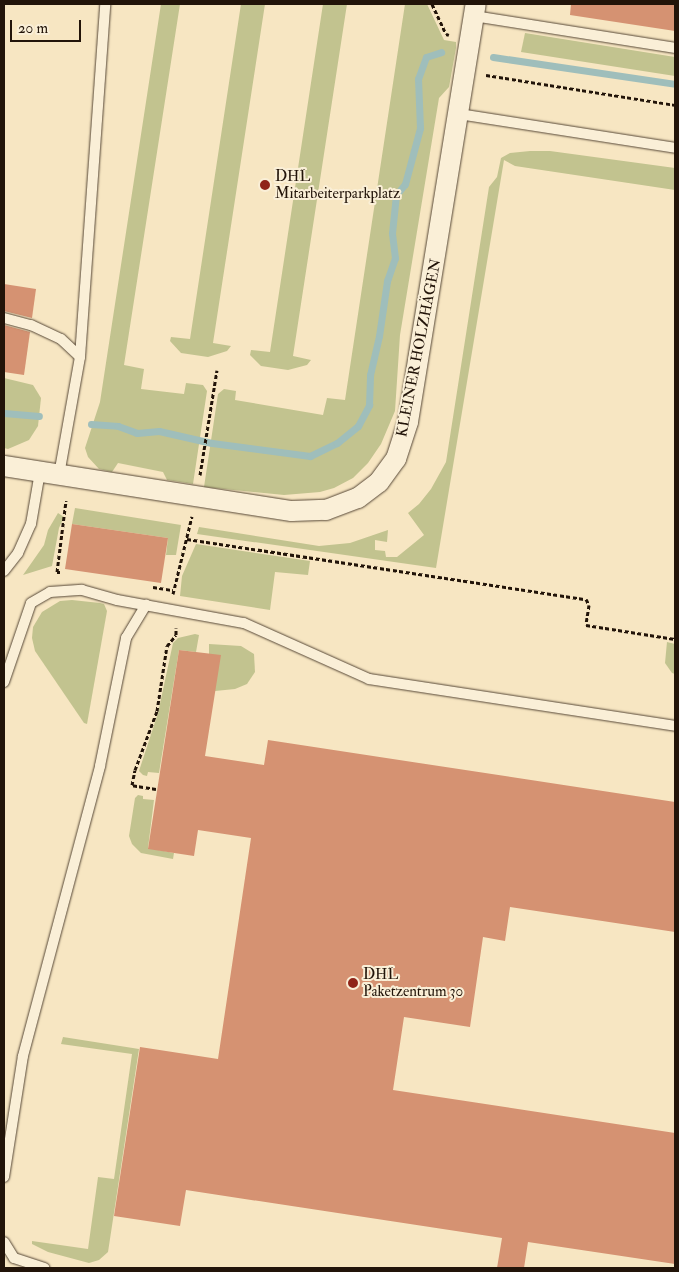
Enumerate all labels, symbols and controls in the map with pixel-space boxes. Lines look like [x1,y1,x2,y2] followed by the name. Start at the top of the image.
[12,10,84,42] scale bar
[18,19,48,38] text: 20 m
[275,167,400,202] place label: DHL Mitarbeiterparkplatz
[259,179,271,191] marker: DHL Mitarbeiterparkplatz
[393,257,445,439] street label: KLEINER HOLZHÄGEN
[363,965,463,1000] place label: DHL Paketzentrum 30
[347,977,359,989] marker: DHL Paketzentrum 30

